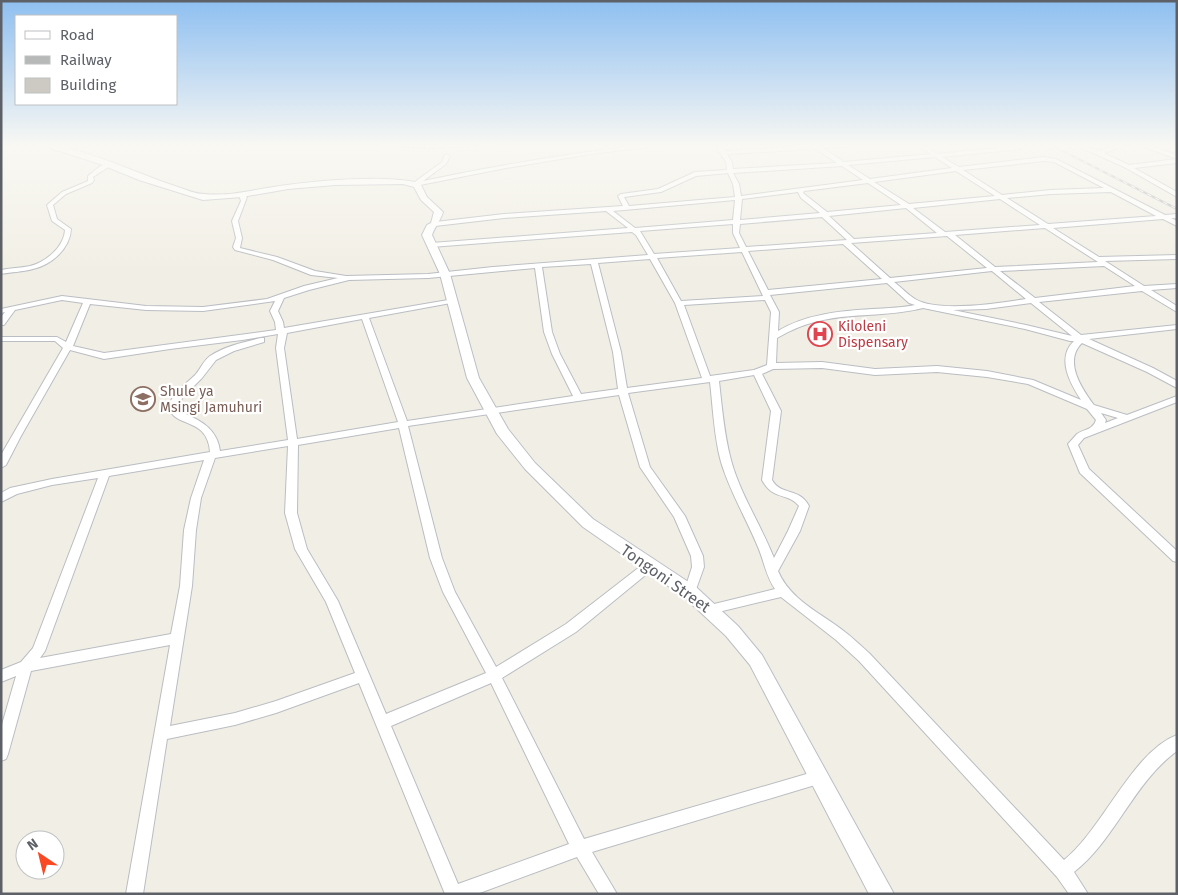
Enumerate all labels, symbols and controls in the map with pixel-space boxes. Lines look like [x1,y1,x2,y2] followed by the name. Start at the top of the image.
[15,15,178,105] legend
[60,26,95,44] text: Road
[60,51,112,69] text: Railway
[60,76,116,94] text: Building
[838,318,908,351] place label: Kiloleni Dispensary
[807,321,833,347] hospital icon: Kiloleni Dispensary
[160,383,262,416] place label: Shule ya Msingi Jamuhuri
[130,386,156,412] school or university icon: Shule ya Msingi Jamuhuri
[617,540,714,616] street label: Tongoni Street
[15,830,65,880] north arrow
[24,835,42,854] text: N

